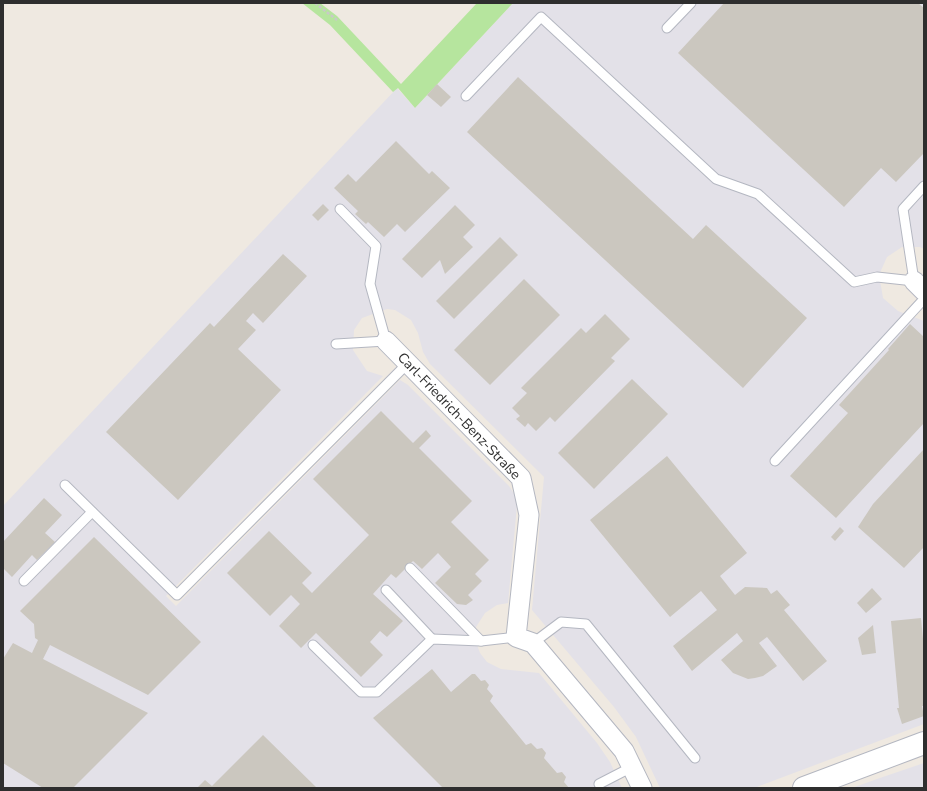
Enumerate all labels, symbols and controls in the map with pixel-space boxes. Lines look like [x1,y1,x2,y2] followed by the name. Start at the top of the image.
[393,348,525,484] street label: Carl-Friedrich-Benz-Straße

